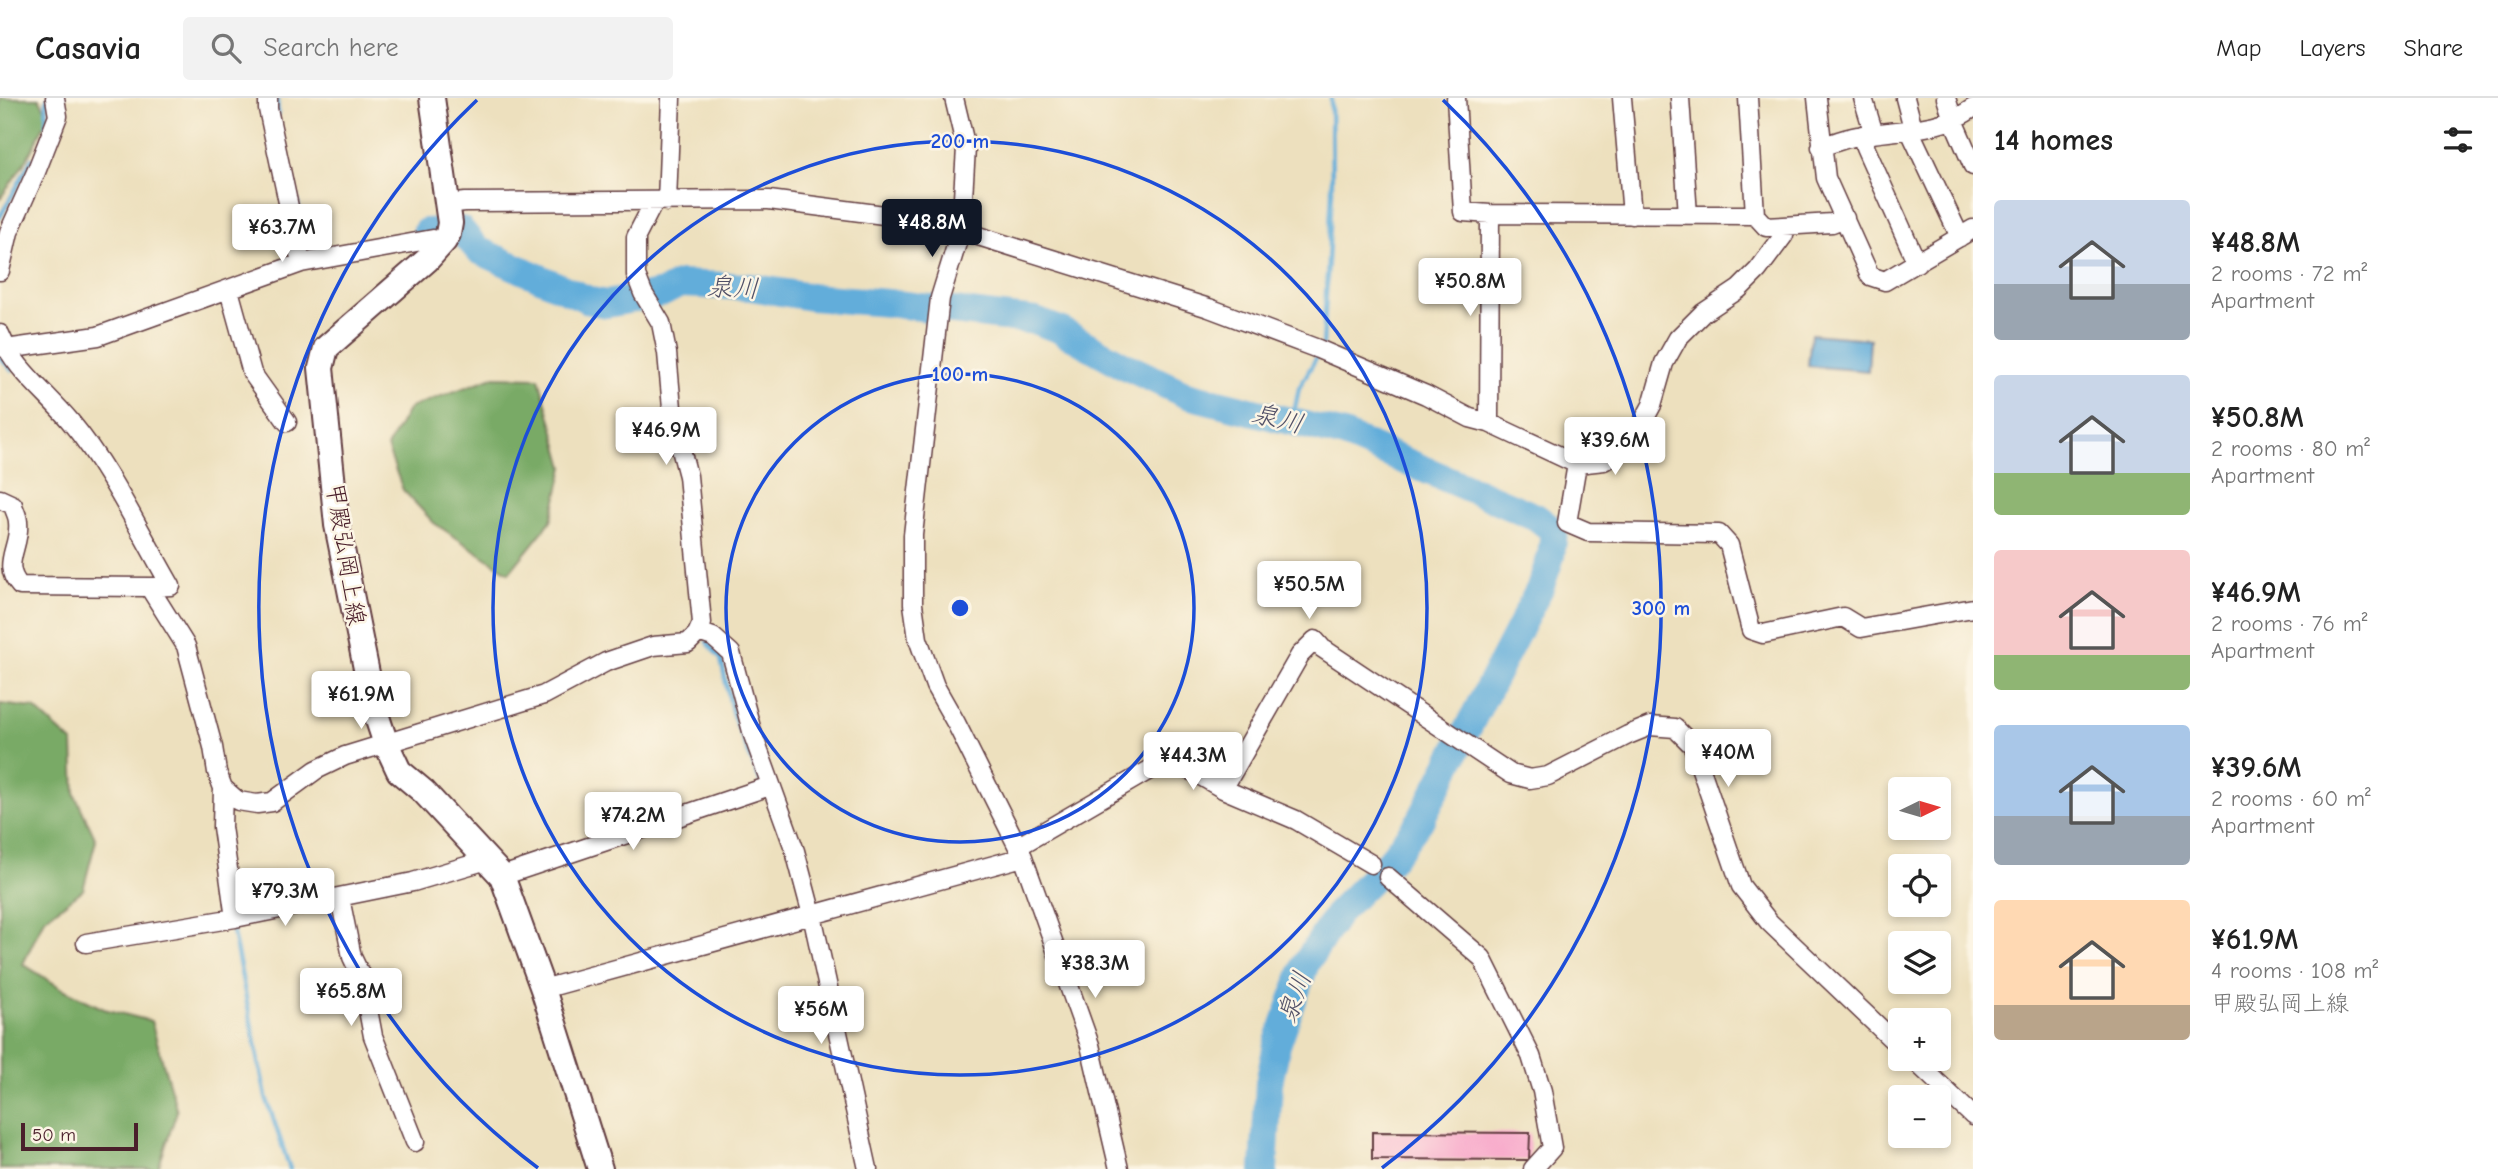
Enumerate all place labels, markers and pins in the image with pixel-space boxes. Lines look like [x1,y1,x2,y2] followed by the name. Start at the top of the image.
[875,200,989,259] pin: ¥48.8M
[225,204,339,264] pin: ¥63.7M
[1413,258,1527,318] pin: ¥50.8M
[609,408,723,467] pin: ¥46.9M
[1558,418,1672,477] pin: ¥39.6M
[1252,561,1366,621] pin: ¥50.5M
[948,596,972,620] centre of rings
[304,672,418,731] pin: ¥61.9M
[1687,730,1769,789] pin: ¥40M
[1136,732,1250,792] pin: ¥44.3M
[576,792,690,852] pin: ¥74.2M
[228,868,342,928] pin: ¥79.3M
[1038,940,1152,1000] pin: ¥38.3M
[294,968,408,1028] pin: ¥65.8M
[780,986,862,1046] pin: ¥56M

